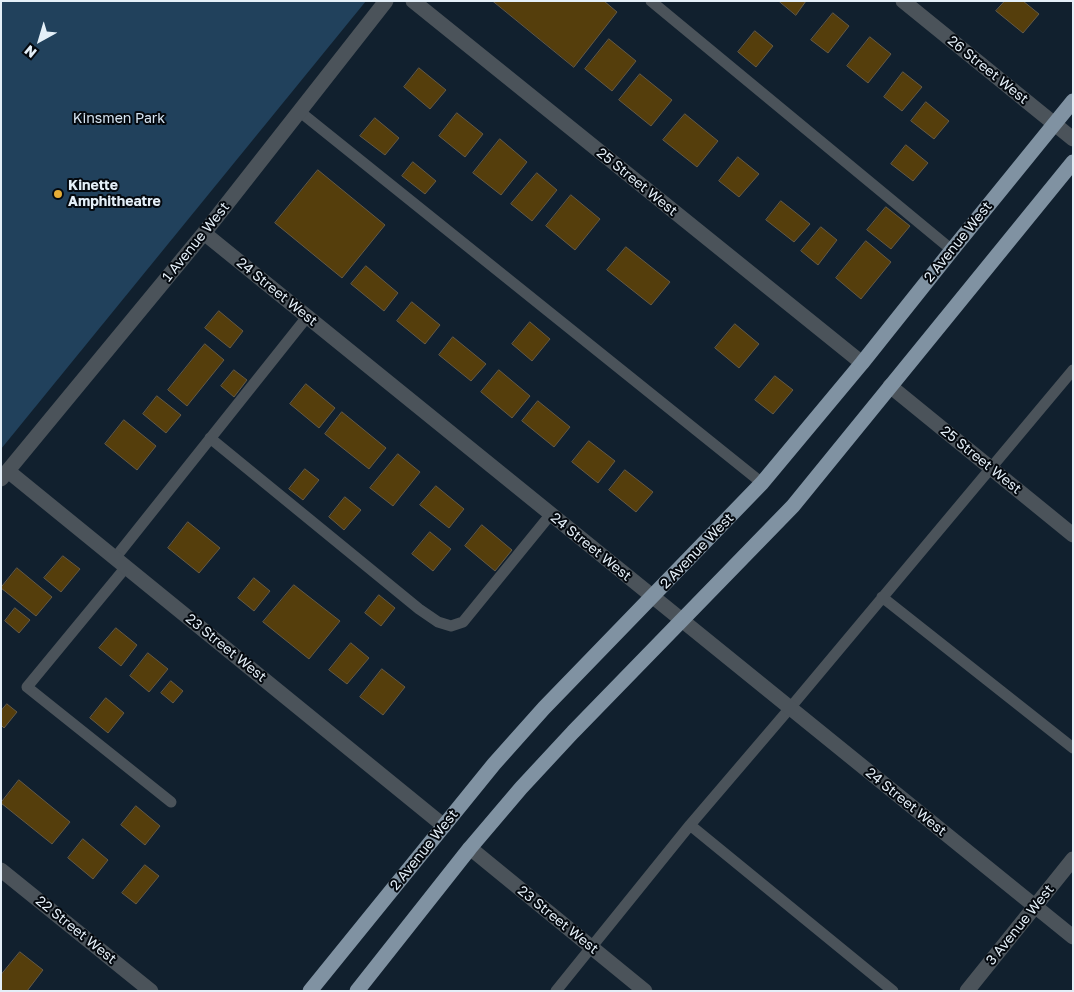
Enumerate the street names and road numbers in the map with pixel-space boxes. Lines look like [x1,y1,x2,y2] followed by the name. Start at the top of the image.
[944,32,1032,108] street label: 26 Street West
[593,144,681,220] street label: 25 Street West
[920,198,996,286] street label: 2 Avenue West
[159,199,233,285] street label: 1 Avenue West
[233,254,321,330] street label: 24 Street West
[937,422,1025,498] street label: 25 Street West
[547,509,635,585] street label: 24 Street West
[657,510,737,592] street label: 2 Avenue West
[182,610,270,686] street label: 23 Street West
[862,764,950,840] street label: 24 Street West
[386,806,462,894] street label: 2 Avenue West
[982,881,1058,969] street label: 3 Avenue West
[514,882,602,958] street label: 23 Street West
[32,892,120,968] street label: 22 Street West

